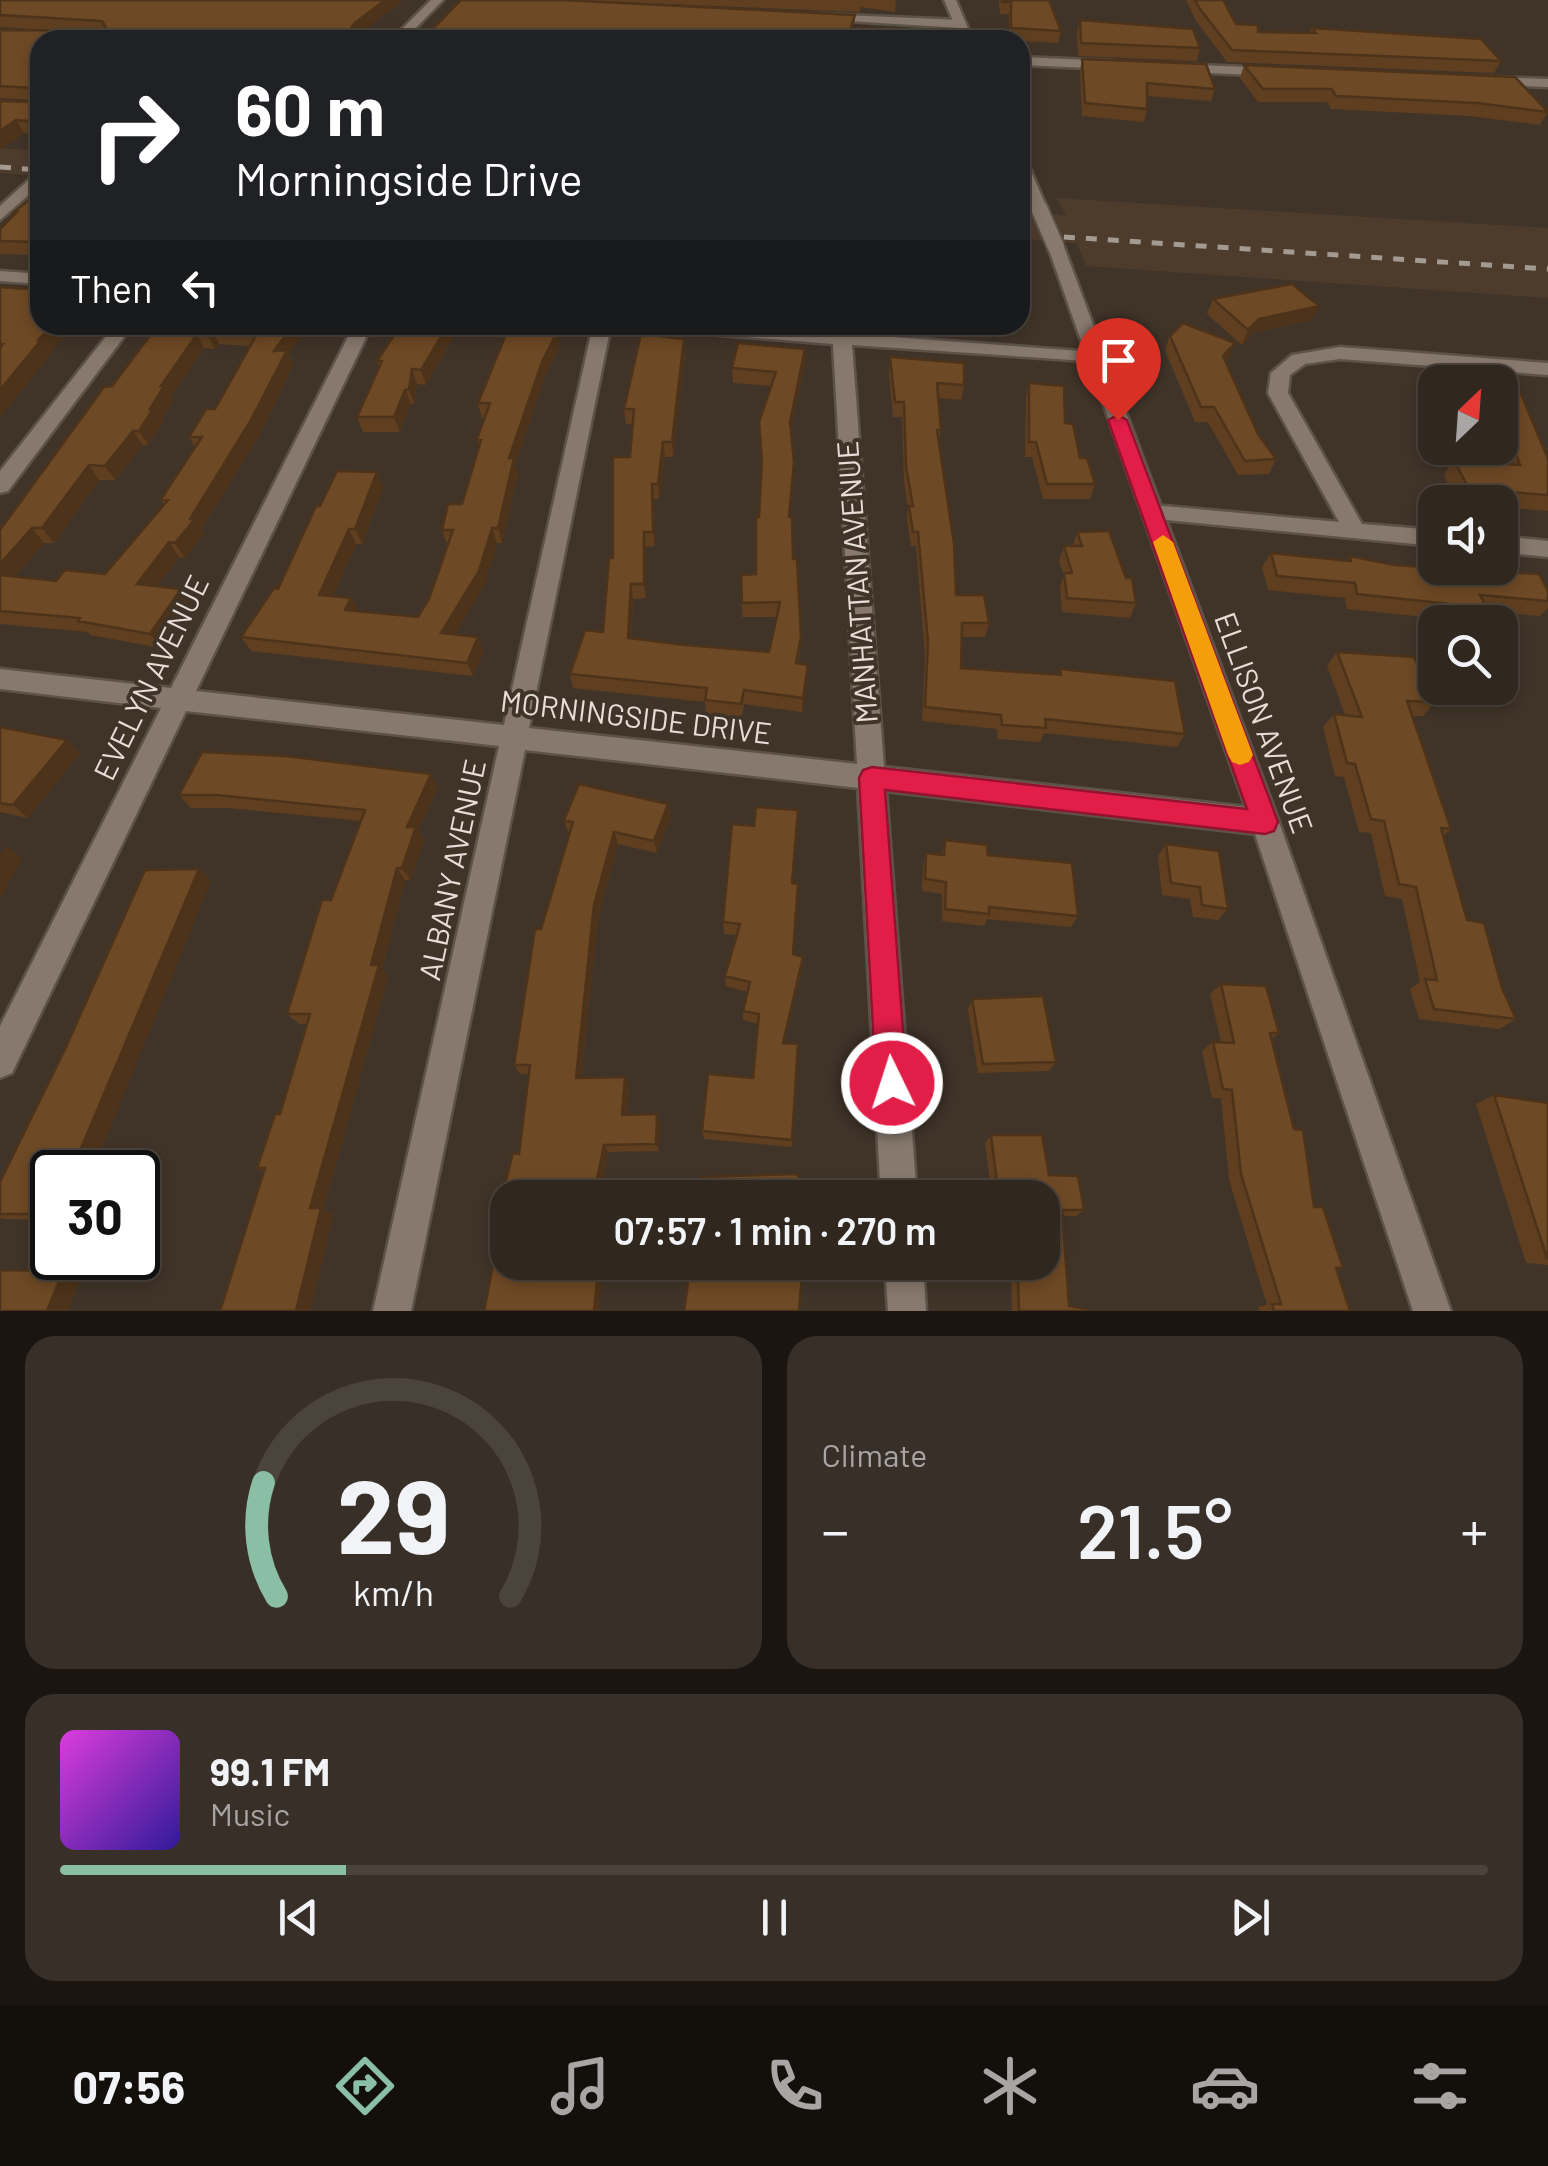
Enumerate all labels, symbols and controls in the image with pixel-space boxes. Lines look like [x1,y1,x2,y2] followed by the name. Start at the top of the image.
[235,66,385,150] text: 60 m
[70,70,200,200] icon: right
[235,151,583,205] text: Morningside Drive
[173,260,228,315] icon: left
[70,265,153,311] text: Then
[1076,318,1161,421] pin
[1091,333,1146,388] icon: arrive
[1418,365,1518,465] north arrow
[1418,365,1518,705] map controls
[828,440,884,725] street label: MANHATTAN AVENUE
[1418,485,1518,585] button: sound
[85,569,215,785] street label: EVELYN AVENUE
[1418,605,1518,705] button: search
[1208,607,1322,838] street label: ELLISON AVENUE
[498,681,774,751] street label: MORNINGSIDE DRIVE
[410,756,492,983] street label: ALBANY AVENUE
[840,1031,944,1135] position arrow
[30,1150,160,1280] speed limit sign: 30
[614,1207,936,1253] text: 07:57 · 1 min · 270 m
[822,1435,927,1473] text: Climate
[337,1450,450,1575] text: 29
[1077,1484,1233,1574] text: 21.5°
[822,1496,849,1562] text: −
[1460,1496,1488,1562] text: +
[353,1570,434,1613] text: km/h
[210,1748,330,1794] text: 99.1 FM
[210,1794,290,1832] text: Music
[271,1890,326,1945] icon: previous
[747,1890,802,1945] icon: pause
[1223,1890,1278,1945] icon: next
[330,2051,400,2121] icon: directions
[545,2051,615,2121] icon: music
[760,2051,830,2121] icon: phone
[975,2051,1045,2121] icon: climate
[1190,2051,1260,2121] icon: car
[1405,2051,1475,2121] icon: filters
[73,2059,185,2113] text: 07:56

